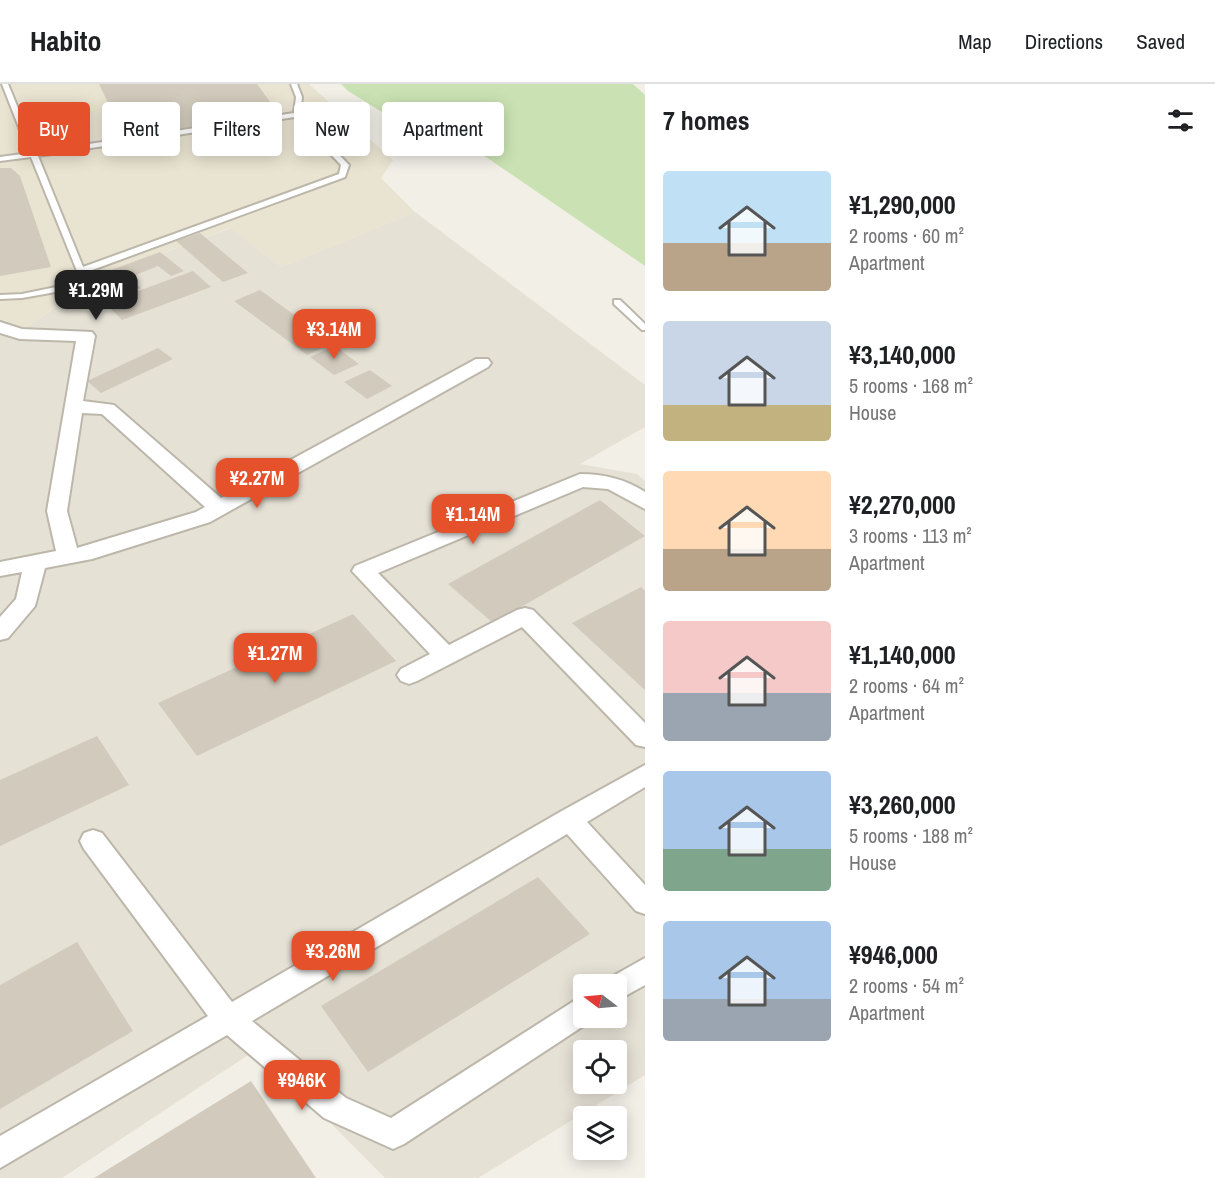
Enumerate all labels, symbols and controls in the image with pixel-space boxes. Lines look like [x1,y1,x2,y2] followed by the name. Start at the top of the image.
[30,22,101,60] text: Habito
[958,27,992,56] text: Map
[1025,27,1103,56] text: Directions
[1136,27,1185,56] text: Saved
[18,102,90,156] chip: Buy
[102,102,180,156] chip: Rent
[192,102,282,156] chip: Filters
[294,102,370,156] chip: New
[382,102,504,156] chip: Apartment
[663,103,750,138] text: 7 homes
[1164,104,1197,137] icon: filters
[849,187,956,222] text: ¥1,290,000
[711,195,783,267] icon: home
[849,222,964,249] text: 2 rooms · 60 m²
[849,249,925,276] text: Apartment
[47,270,145,321] pin: ¥1.29M
[69,276,123,303] text: ¥1.29M
[285,309,383,360] pin: ¥3.14M
[307,315,361,342] text: ¥3.14M
[849,337,956,372] text: ¥3,140,000
[711,345,783,417] icon: home
[849,372,973,399] text: 5 rooms · 168 m²
[849,399,896,426] text: House
[208,458,306,509] pin: ¥2.27M
[230,464,284,491] text: ¥2.27M
[849,487,956,522] text: ¥2,270,000
[424,494,522,545] pin: ¥1.14M
[711,495,783,567] icon: home
[446,500,500,527] text: ¥1.14M
[849,522,972,549] text: 3 rooms · 113 m²
[849,549,925,576] text: Apartment
[226,633,324,684] pin: ¥1.27M
[849,637,956,672] text: ¥1,140,000
[248,639,302,666] text: ¥1.27M
[711,645,783,717] icon: home
[849,672,964,699] text: 2 rooms · 64 m²
[849,699,925,726] text: Apartment
[849,787,956,822] text: ¥3,260,000
[711,795,783,867] icon: home
[849,822,973,849] text: 5 rooms · 188 m²
[849,849,896,876] text: House
[284,931,382,982] pin: ¥3.26M
[306,937,360,964] text: ¥3.26M
[849,937,938,972] text: ¥946,000
[711,945,783,1017] icon: home
[849,972,964,999] text: 2 rooms · 54 m²
[573,974,627,1028] north arrow
[573,974,627,1160] map controls
[849,999,925,1026] text: Apartment
[573,1040,627,1094] button: locate
[260,1060,344,1111] pin: ¥946K
[278,1066,326,1093] text: ¥946K
[573,1106,627,1160] button: layers

